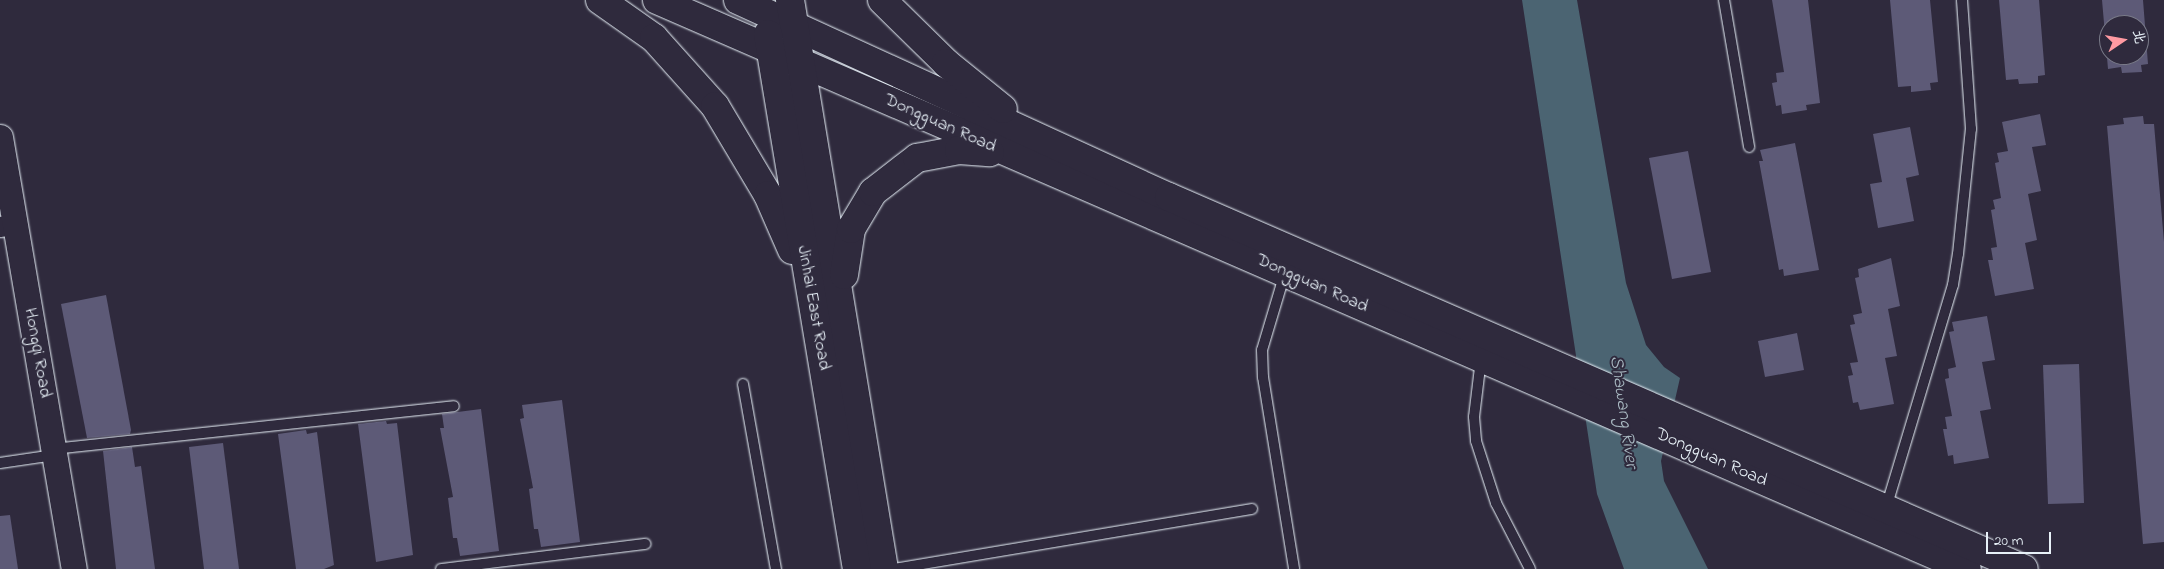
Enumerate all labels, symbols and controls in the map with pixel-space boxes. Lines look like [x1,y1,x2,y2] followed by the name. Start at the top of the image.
[2099,15,2149,65] north arrow
[2126,28,2150,46] text: 北
[881,90,999,158] street label: Dongguan Road
[791,244,835,372] street label: Jinhai East Road
[1253,250,1371,318] street label: Dongguan Road
[18,306,56,400] street label: Hongqi Road
[1604,354,1642,470] water label: Shawang River
[1652,424,1770,492] street label: Dongguan Road
[1989,522,2054,554] scale bar
[1994,530,2023,552] text: 20 m

